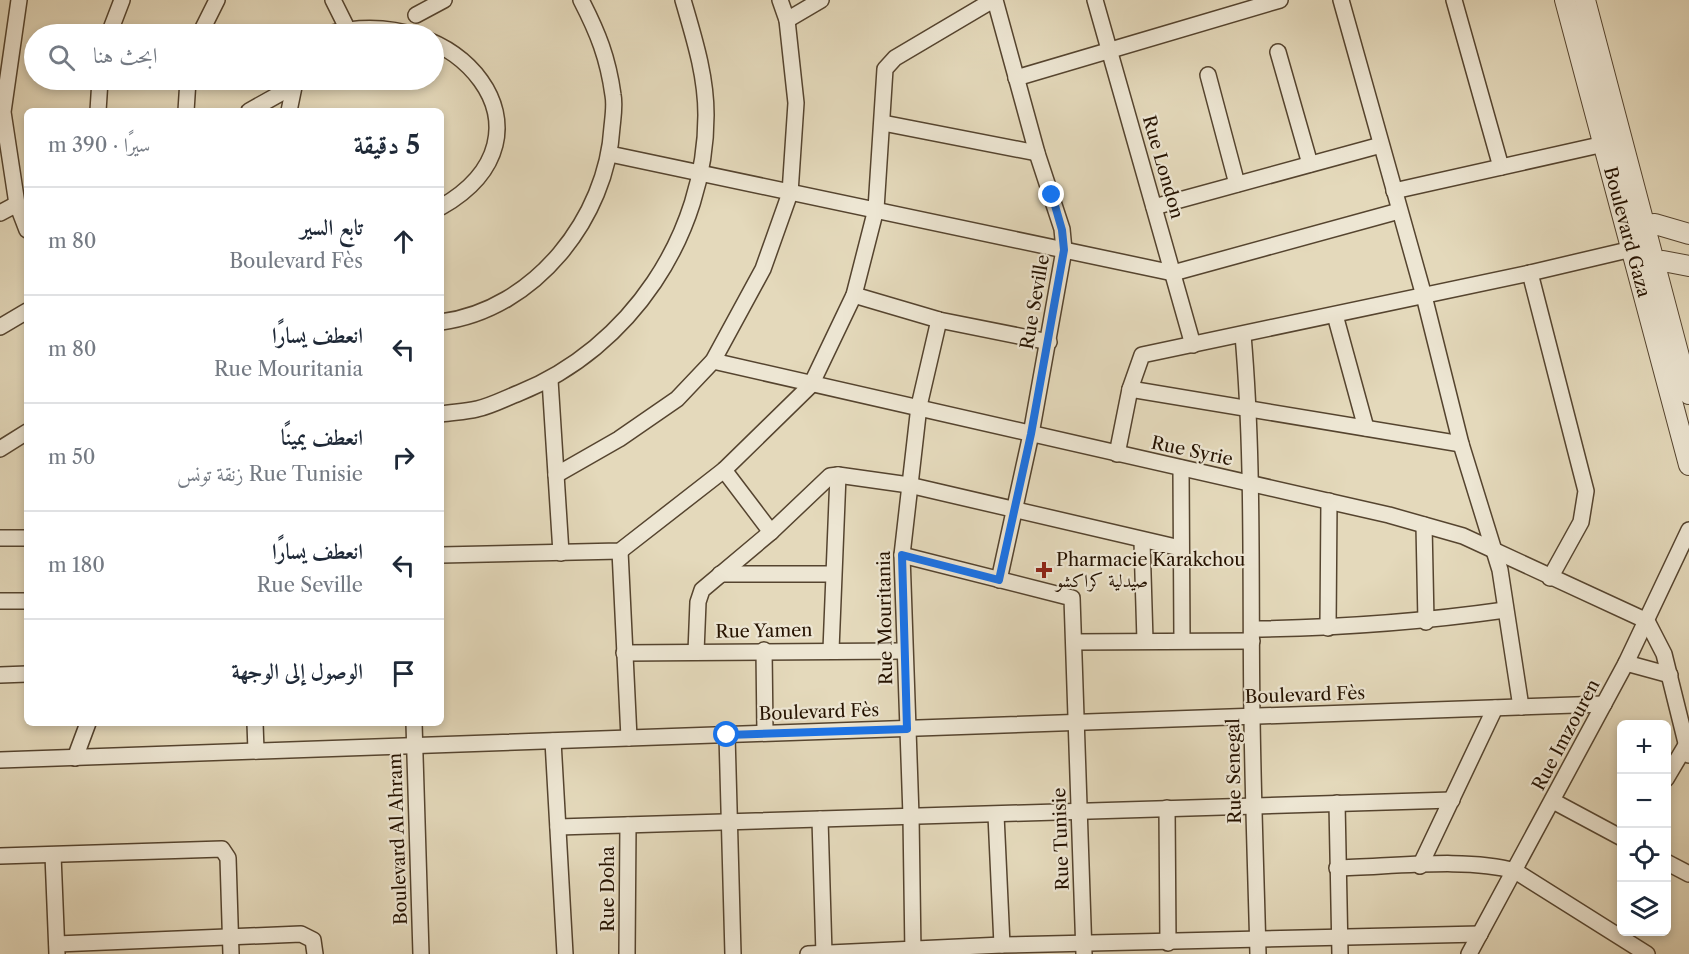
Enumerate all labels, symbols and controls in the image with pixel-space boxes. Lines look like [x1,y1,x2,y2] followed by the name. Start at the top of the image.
[24,24,444,90] search box
[45,41,78,74] icon: search
[93,42,158,69] text: ابحث هنا
[1138,113,1188,221] street label: Rue London
[354,129,420,161] text: 5 دقيقة
[48,133,150,157] text: سيرًا · 390 m
[1599,164,1655,300] street label: Boulevard Gaza
[1038,181,1064,207] route end
[300,214,363,241] text: تابع السير
[387,225,420,258] icon: ahead
[48,229,97,253] text: 80 m
[229,249,363,273] text: Boulevard Fès
[1016,253,1054,351] street label: Rue Seville
[272,322,363,349] text: انعطف يسارًا
[387,333,420,366] icon: left
[48,337,97,361] text: 80 m
[214,357,363,381] text: Rue Mouritania
[281,424,363,451] text: انعطف يمينًا
[1149,432,1235,470] street label: Rue Syrie
[387,441,420,474] icon: right
[48,445,96,469] text: 50 m
[177,462,363,486] text: Rue Tunisie زنقة تونس
[272,538,363,565] text: انعطف يسارًا
[387,549,420,582] icon: left
[1054,549,1245,592] place label: Pharmacie Karakchou صيدلية كراكشو
[873,550,897,685] street label: Rue Mouritania
[48,553,105,577] text: 180 m
[1037,563,1051,577] marker: Pharmacie Karakchou صيدلية كراكشو
[257,573,363,597] text: Rue Seville
[715,619,813,643] street label: Rue Yamen
[387,657,420,690] icon: arrive
[231,658,363,685] text: الوصول إلى الوجهة
[1527,676,1605,794] street label: Rue Imzouren
[1244,682,1366,708] street label: Boulevard Fès
[758,699,880,725] street label: Boulevard Fès
[1222,718,1246,824] street label: Rue Senegal
[1617,720,1671,936] map controls
[1617,720,1671,774] button: +
[713,721,739,747] route start
[384,752,412,925] street label: Boulevard Al Ahram
[1617,774,1671,828] button: −
[1048,787,1074,891] street label: Rue Tunisie
[1617,828,1671,882] button: locate
[597,846,619,932] street label: Rue Doha
[1617,882,1671,936] button: layers

